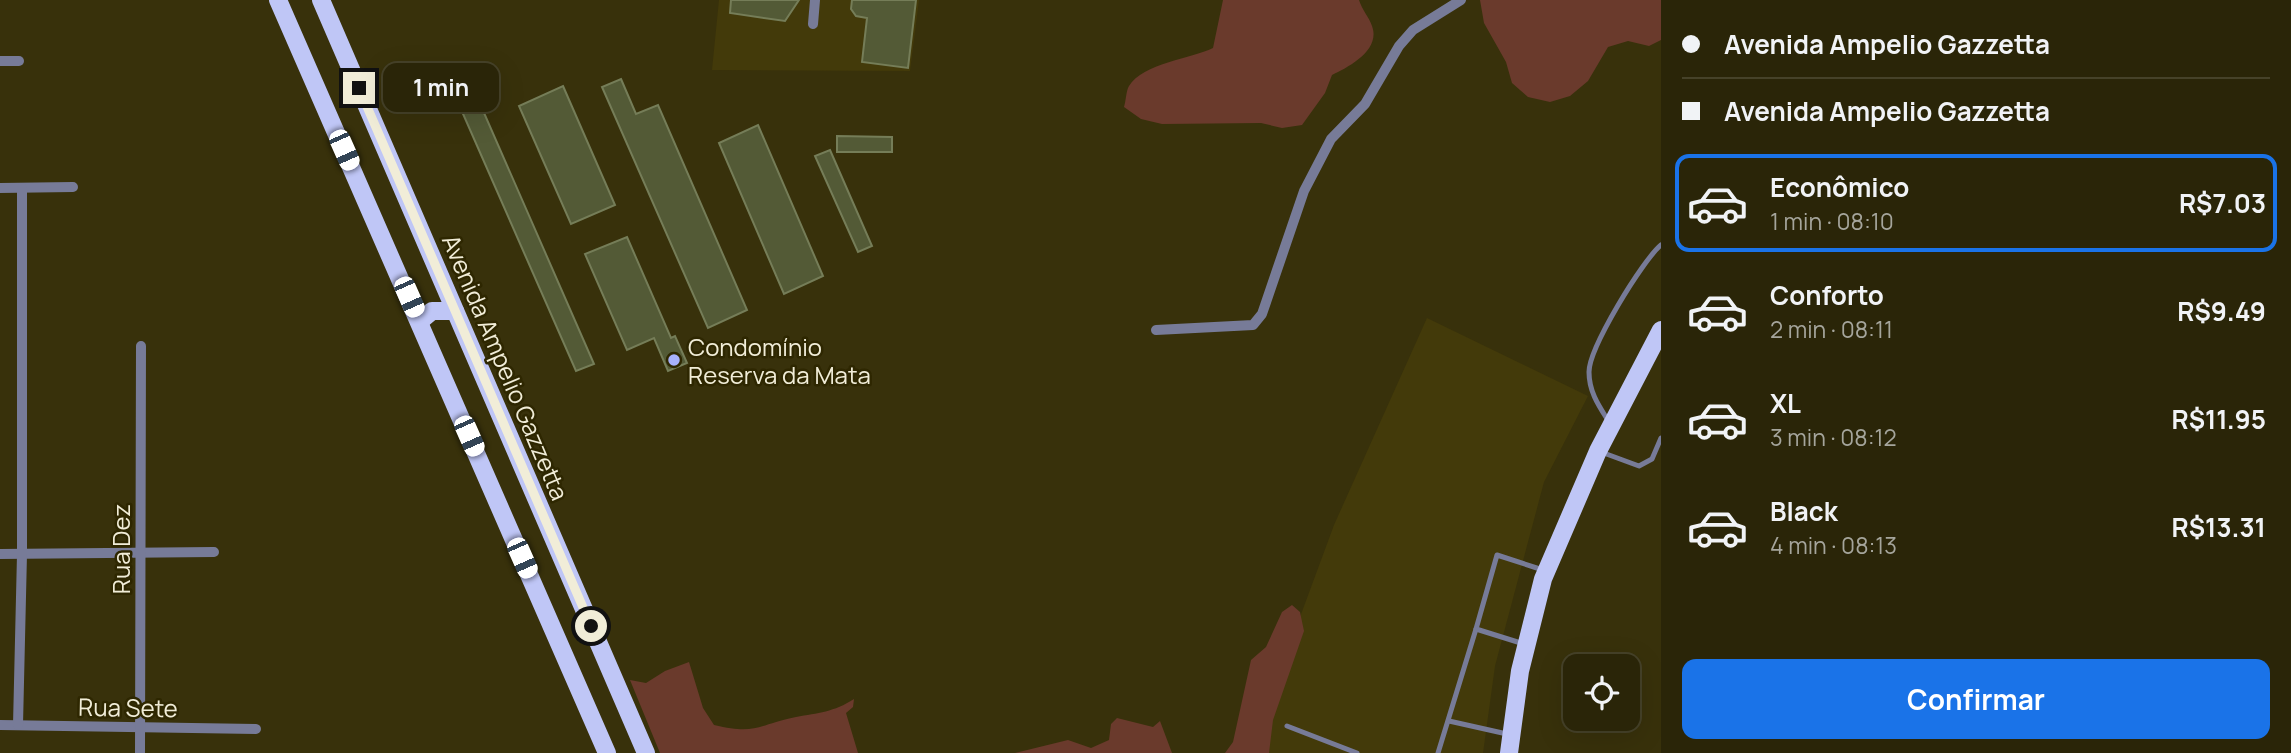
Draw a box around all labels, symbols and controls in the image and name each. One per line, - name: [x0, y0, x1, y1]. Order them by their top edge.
- text: Avenida Ampelio Gazzetta: [1724, 26, 2050, 62]
- callout: 1 min: [384, 64, 499, 112]
- text: 1 min: [413, 71, 469, 103]
- route end: [343, 72, 375, 104]
- text: Avenida Ampelio Gazzetta: [1724, 93, 2050, 129]
- car: [326, 127, 363, 173]
- text: Econômico: [1770, 169, 1909, 205]
- icon: car: [1686, 172, 1749, 235]
- text: R$7.03: [2179, 185, 2266, 221]
- text: 1 min · 08:10: [1770, 205, 1894, 237]
- street label: Avenida Ampelio Gazzetta: [435, 229, 577, 505]
- car: [391, 274, 428, 320]
- text: Conforto: [1770, 277, 1884, 313]
- icon: car: [1686, 280, 1749, 343]
- text: R$9.49: [2177, 293, 2266, 329]
- text: 2 min · 08:11: [1770, 313, 1893, 345]
- place label: Condomínio Reserva da Mata: [688, 330, 871, 391]
- marker: Condomínio Reserva da Mata: [666, 352, 682, 368]
- text: XL: [1770, 385, 1801, 421]
- icon: car: [1686, 388, 1749, 451]
- text: R$11.95: [2171, 401, 2266, 437]
- car: [451, 413, 488, 459]
- text: 3 min · 08:12: [1770, 421, 1897, 453]
- text: Black: [1770, 493, 1838, 529]
- icon: car: [1686, 496, 1749, 559]
- street label: Rua Dez: [104, 504, 137, 594]
- text: R$13.31: [2172, 509, 2266, 545]
- text: 4 min · 08:13: [1770, 529, 1897, 561]
- car: [504, 535, 541, 581]
- route start: [575, 610, 607, 642]
- map controls: [1563, 654, 1640, 731]
- button: locate: [1563, 654, 1640, 731]
- button: Confirmar: [1682, 659, 2270, 739]
- street label: Rua Sete: [78, 690, 178, 724]

